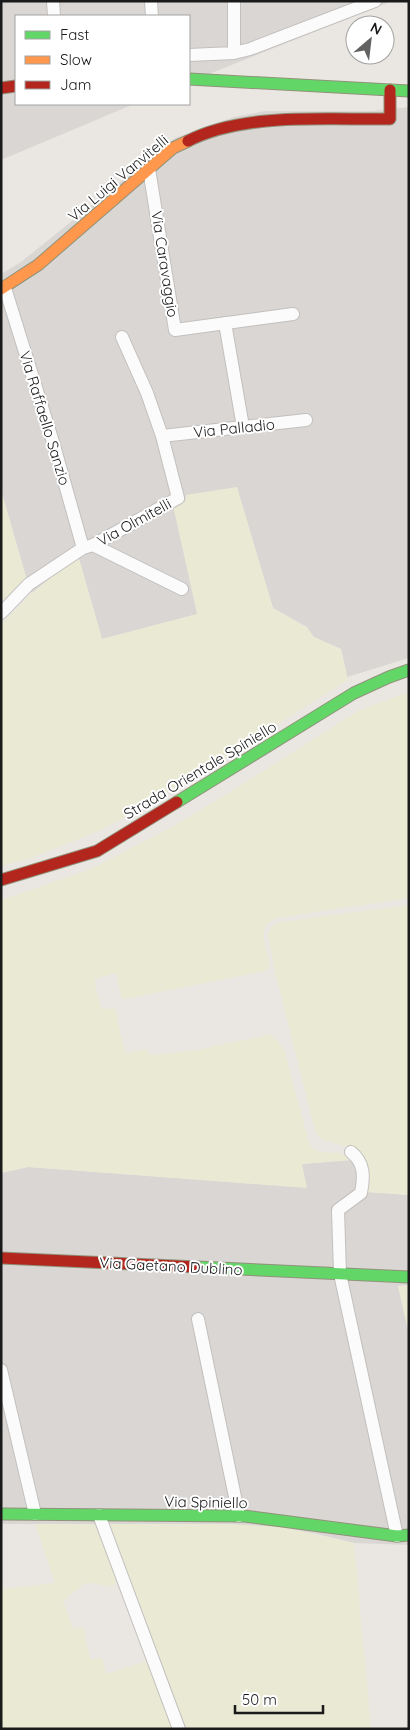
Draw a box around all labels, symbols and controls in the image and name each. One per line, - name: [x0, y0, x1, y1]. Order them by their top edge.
- legend: [15, 15, 190, 105]
- north arrow: [345, 15, 395, 65]
- text: N: [367, 18, 385, 39]
- text: Fast: [60, 25, 89, 44]
- text: Slow: [60, 50, 92, 69]
- text: Jam: [60, 75, 91, 94]
- street label: Via Luigi Vanvitelli: [64, 131, 172, 225]
- street label: Via Caravaggio: [147, 209, 183, 319]
- street label: Via Raffaello Sanzio: [16, 349, 74, 487]
- street label: Via Palladio: [192, 414, 276, 442]
- street label: Via Olmitelli: [94, 494, 174, 550]
- street label: Strada Orientale Spiniello: [120, 717, 280, 823]
- street label: Via Gaetano Dublino: [99, 1253, 243, 1279]
- street label: Via Spiniello: [164, 1492, 248, 1512]
- scale bar: [235, 1682, 322, 1714]
- text: 50 m: [242, 1690, 277, 1709]

